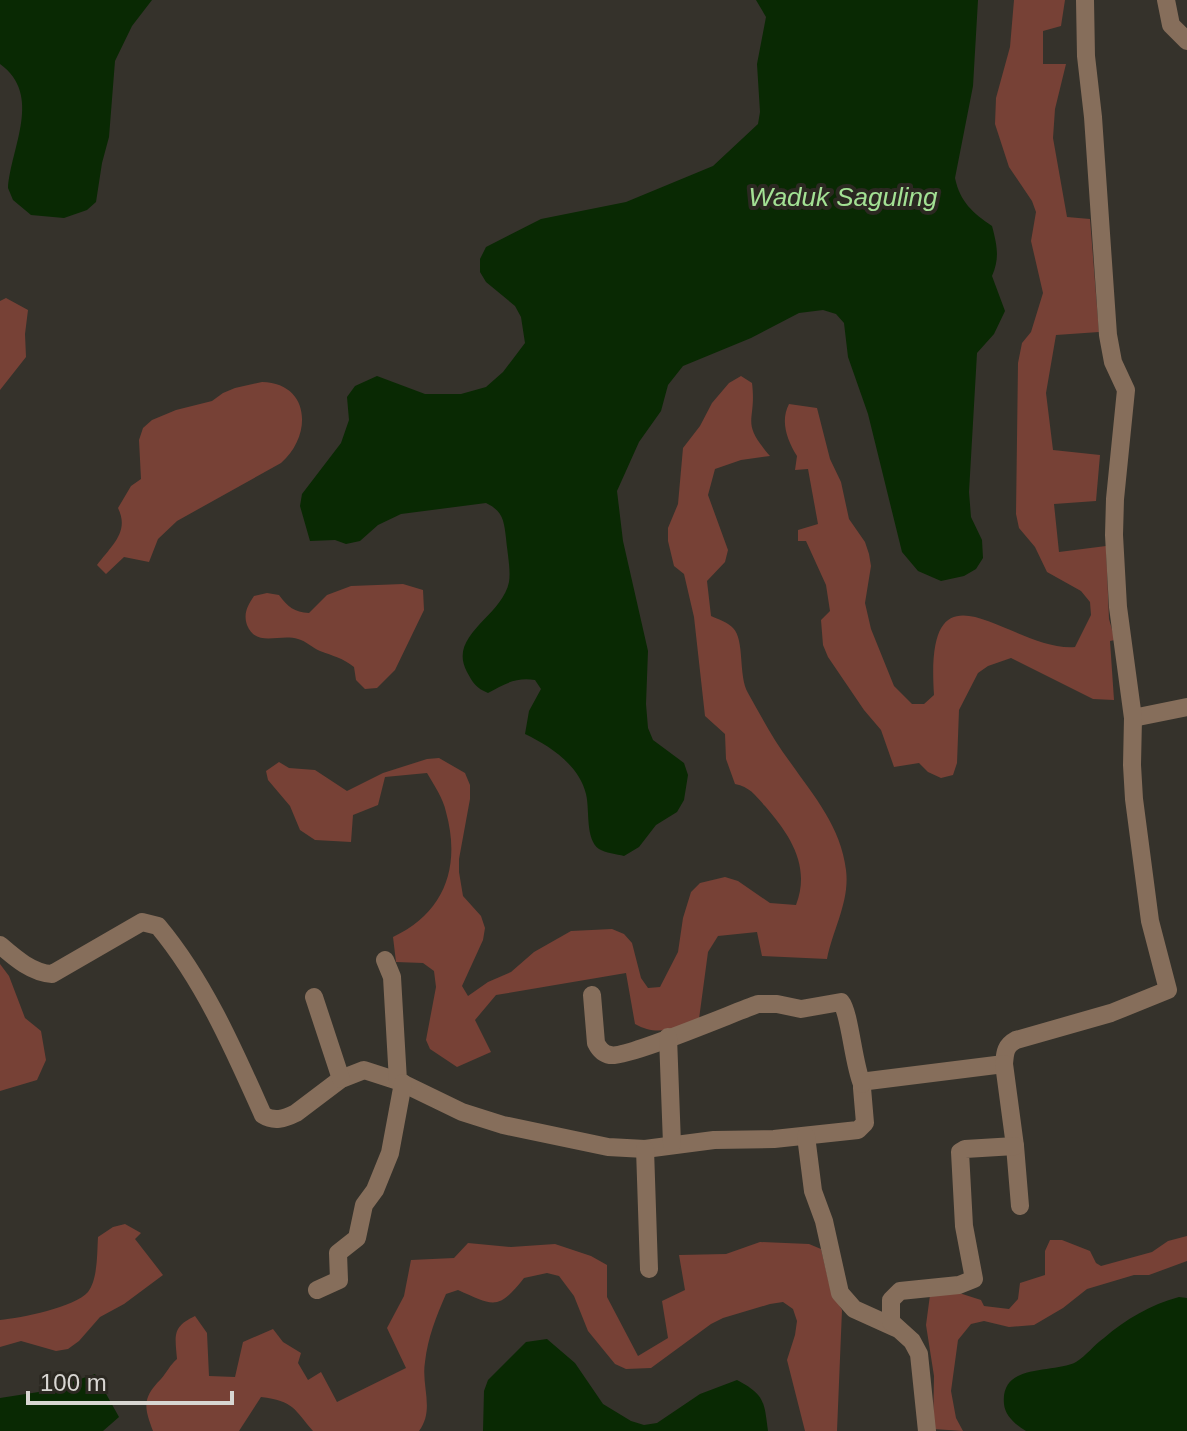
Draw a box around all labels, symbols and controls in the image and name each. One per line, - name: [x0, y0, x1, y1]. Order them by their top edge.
- water label: Waduk Saguling: [749, 182, 938, 212]
- scale bar: [28, 1355, 232, 1405]
- text: 100 m: [40, 1369, 107, 1396]

